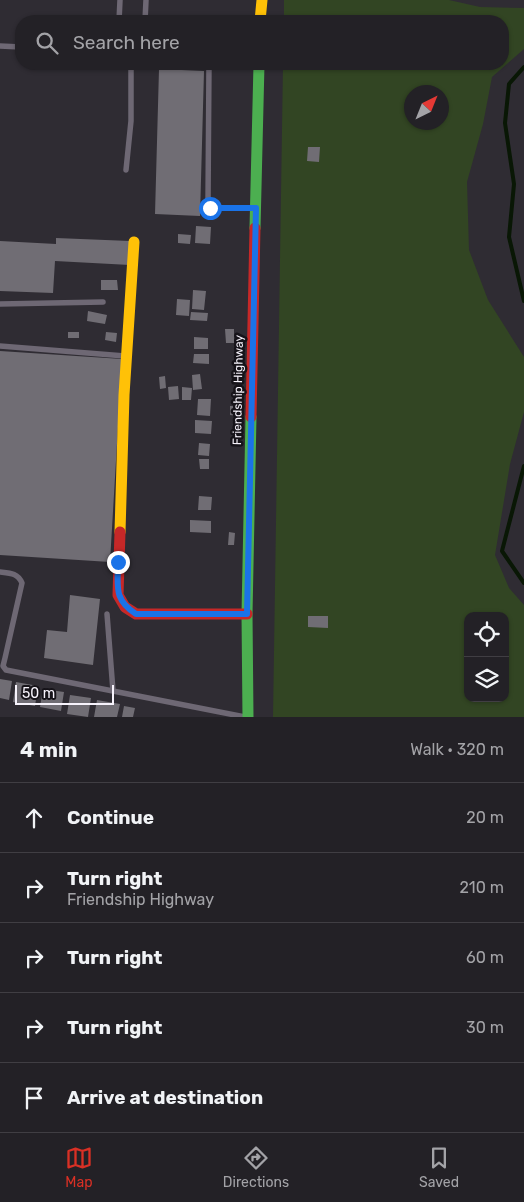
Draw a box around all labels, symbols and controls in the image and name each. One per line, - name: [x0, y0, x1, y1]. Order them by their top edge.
- search box: [15, 15, 509, 70]
- icon: search: [33, 29, 61, 57]
- text: Search here: [73, 31, 180, 54]
- north arrow: [404, 85, 449, 130]
- route start: [199, 197, 222, 220]
- street label: Friendship Highway: [230, 334, 246, 445]
- route end: [107, 551, 130, 574]
- map controls: [464, 612, 509, 702]
- button: locate: [464, 612, 509, 657]
- button: layers: [464, 657, 509, 702]
- scale bar: [15, 682, 114, 705]
- text: 50 m: [22, 685, 55, 702]
- text: 4 min: [20, 737, 78, 762]
- text: Walk · 320 m: [410, 740, 504, 759]
- icon: ahead: [20, 804, 48, 832]
- text: Continue: [67, 806, 154, 829]
- text: 20 m: [466, 808, 504, 827]
- text: Turn right: [67, 867, 162, 890]
- icon: right: [20, 874, 48, 902]
- text: 210 m: [459, 878, 504, 897]
- text: Friendship Highway: [67, 890, 214, 909]
- icon: right: [20, 944, 48, 972]
- text: Turn right: [67, 946, 162, 969]
- text: 60 m: [466, 948, 504, 967]
- icon: right: [20, 1014, 48, 1042]
- text: Turn right: [67, 1016, 162, 1039]
- text: 30 m: [466, 1018, 504, 1037]
- icon: arrive: [20, 1084, 48, 1112]
- text: Arrive at destination: [67, 1086, 263, 1109]
- tab: Map: [65, 1144, 93, 1191]
- tab: Directions: [223, 1144, 289, 1191]
- tab: Saved: [419, 1144, 459, 1191]

